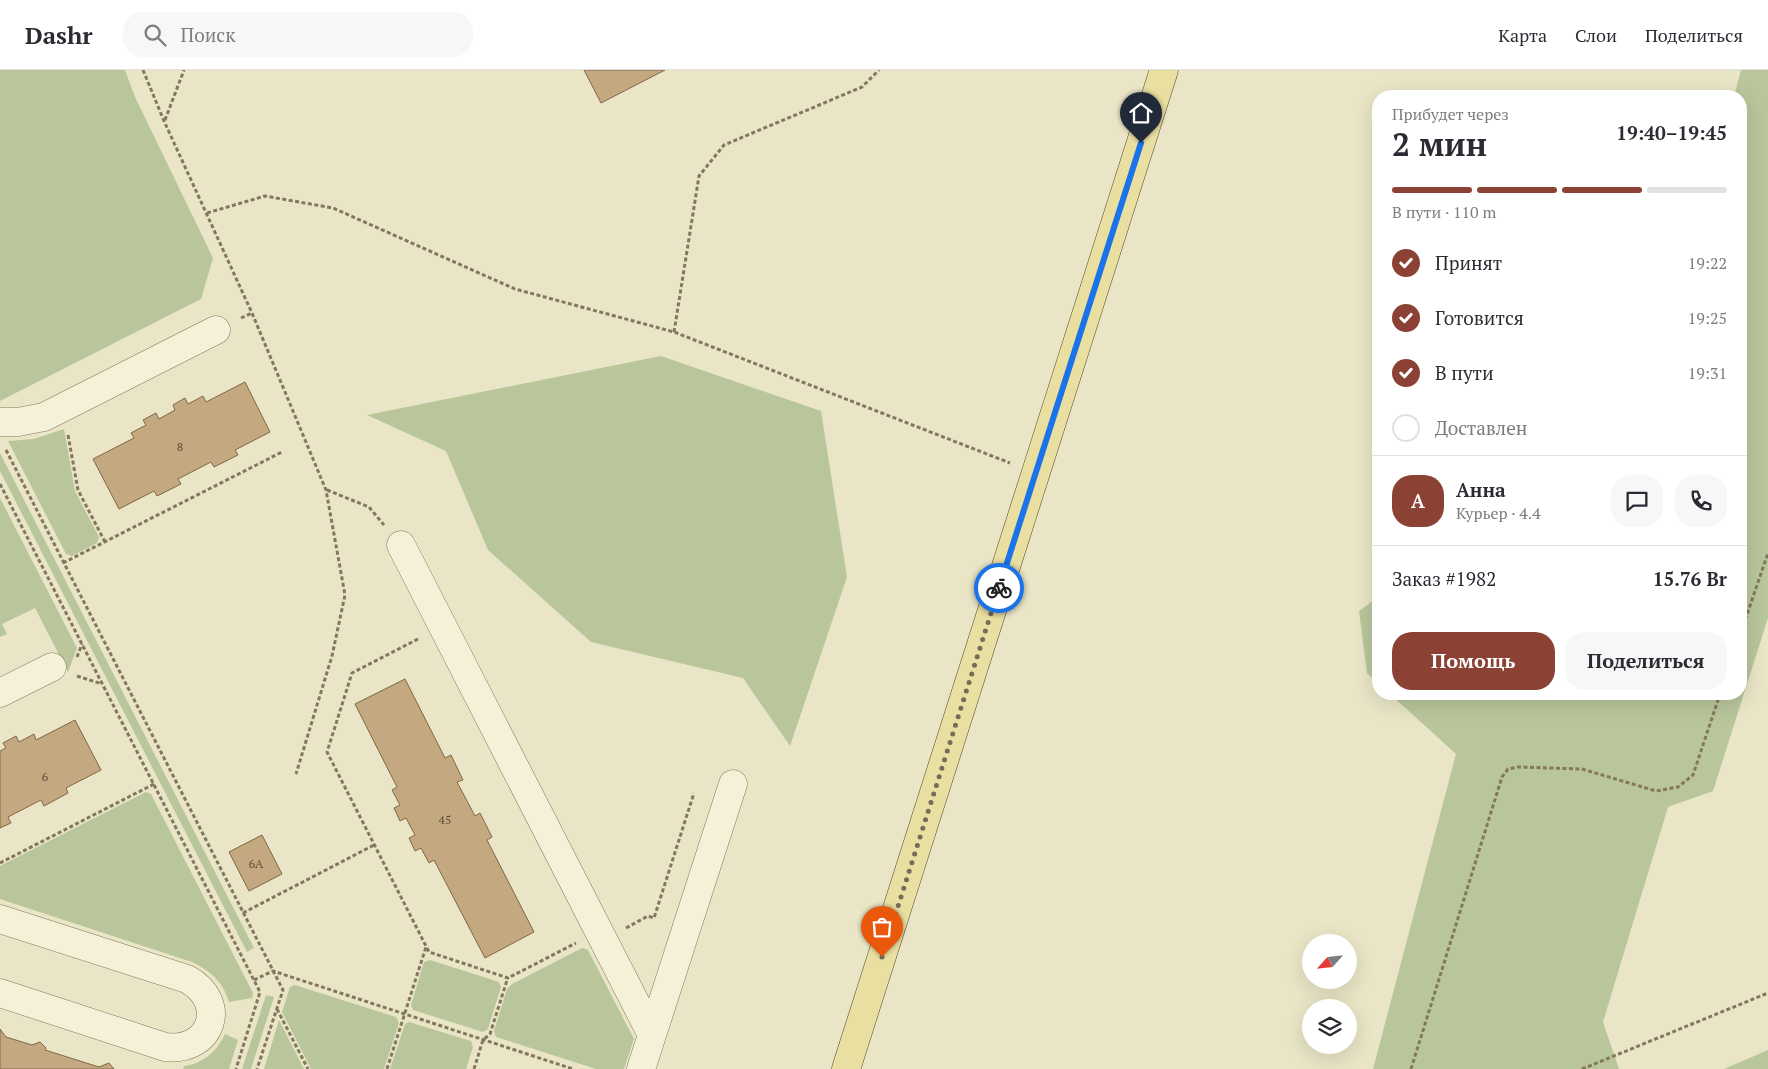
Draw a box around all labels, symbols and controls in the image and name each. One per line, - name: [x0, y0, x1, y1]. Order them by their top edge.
- search box: [123, 12, 473, 57]
- text: Dashr: [25, 19, 93, 51]
- icon: search: [141, 21, 169, 49]
- text: Поиск: [181, 22, 236, 47]
- text: Карта: [1498, 23, 1547, 47]
- text: Слои: [1575, 23, 1617, 47]
- text: Поделиться: [1645, 23, 1743, 47]
- pin: [1120, 92, 1162, 143]
- icon: home: [1127, 99, 1155, 127]
- text: Прибудет через: [1392, 103, 1509, 125]
- text: 19:40–19:45: [1616, 120, 1727, 145]
- text: 2 мин: [1392, 123, 1487, 165]
- text: В пути · 110 m: [1392, 201, 1496, 223]
- icon: check: [1392, 249, 1420, 277]
- text: Принят: [1435, 250, 1502, 275]
- text: 19:22: [1688, 252, 1727, 274]
- icon: check: [1392, 304, 1420, 332]
- text: Готовится: [1435, 305, 1524, 330]
- text: 19:25: [1688, 307, 1727, 329]
- icon: check: [1392, 359, 1420, 387]
- text: В пути: [1435, 360, 1494, 385]
- text: 19:31: [1688, 362, 1727, 384]
- text: Доставлен: [1435, 415, 1527, 440]
- house number: 8: [177, 439, 183, 454]
- button: chat: [1611, 475, 1663, 527]
- button: phone: [1675, 475, 1727, 527]
- text: Анна: [1456, 477, 1506, 502]
- text: А: [1411, 488, 1425, 513]
- text: Курьер · 4.4: [1456, 502, 1541, 524]
- courier: [974, 563, 1024, 613]
- text: Заказ #1982: [1392, 566, 1496, 591]
- text: 15.76 Br: [1653, 566, 1727, 591]
- icon: bike: [985, 574, 1013, 602]
- button: Помощь: [1392, 632, 1555, 690]
- button: Поделиться: [1565, 632, 1727, 690]
- house number: 6: [42, 769, 49, 784]
- house number: 45: [439, 812, 451, 827]
- house number: 6А: [249, 856, 264, 871]
- pin: [861, 906, 903, 957]
- icon: bag: [868, 913, 896, 941]
- north arrow: [1302, 934, 1358, 989]
- map controls: [1302, 934, 1357, 1054]
- button: layers: [1302, 999, 1357, 1054]

